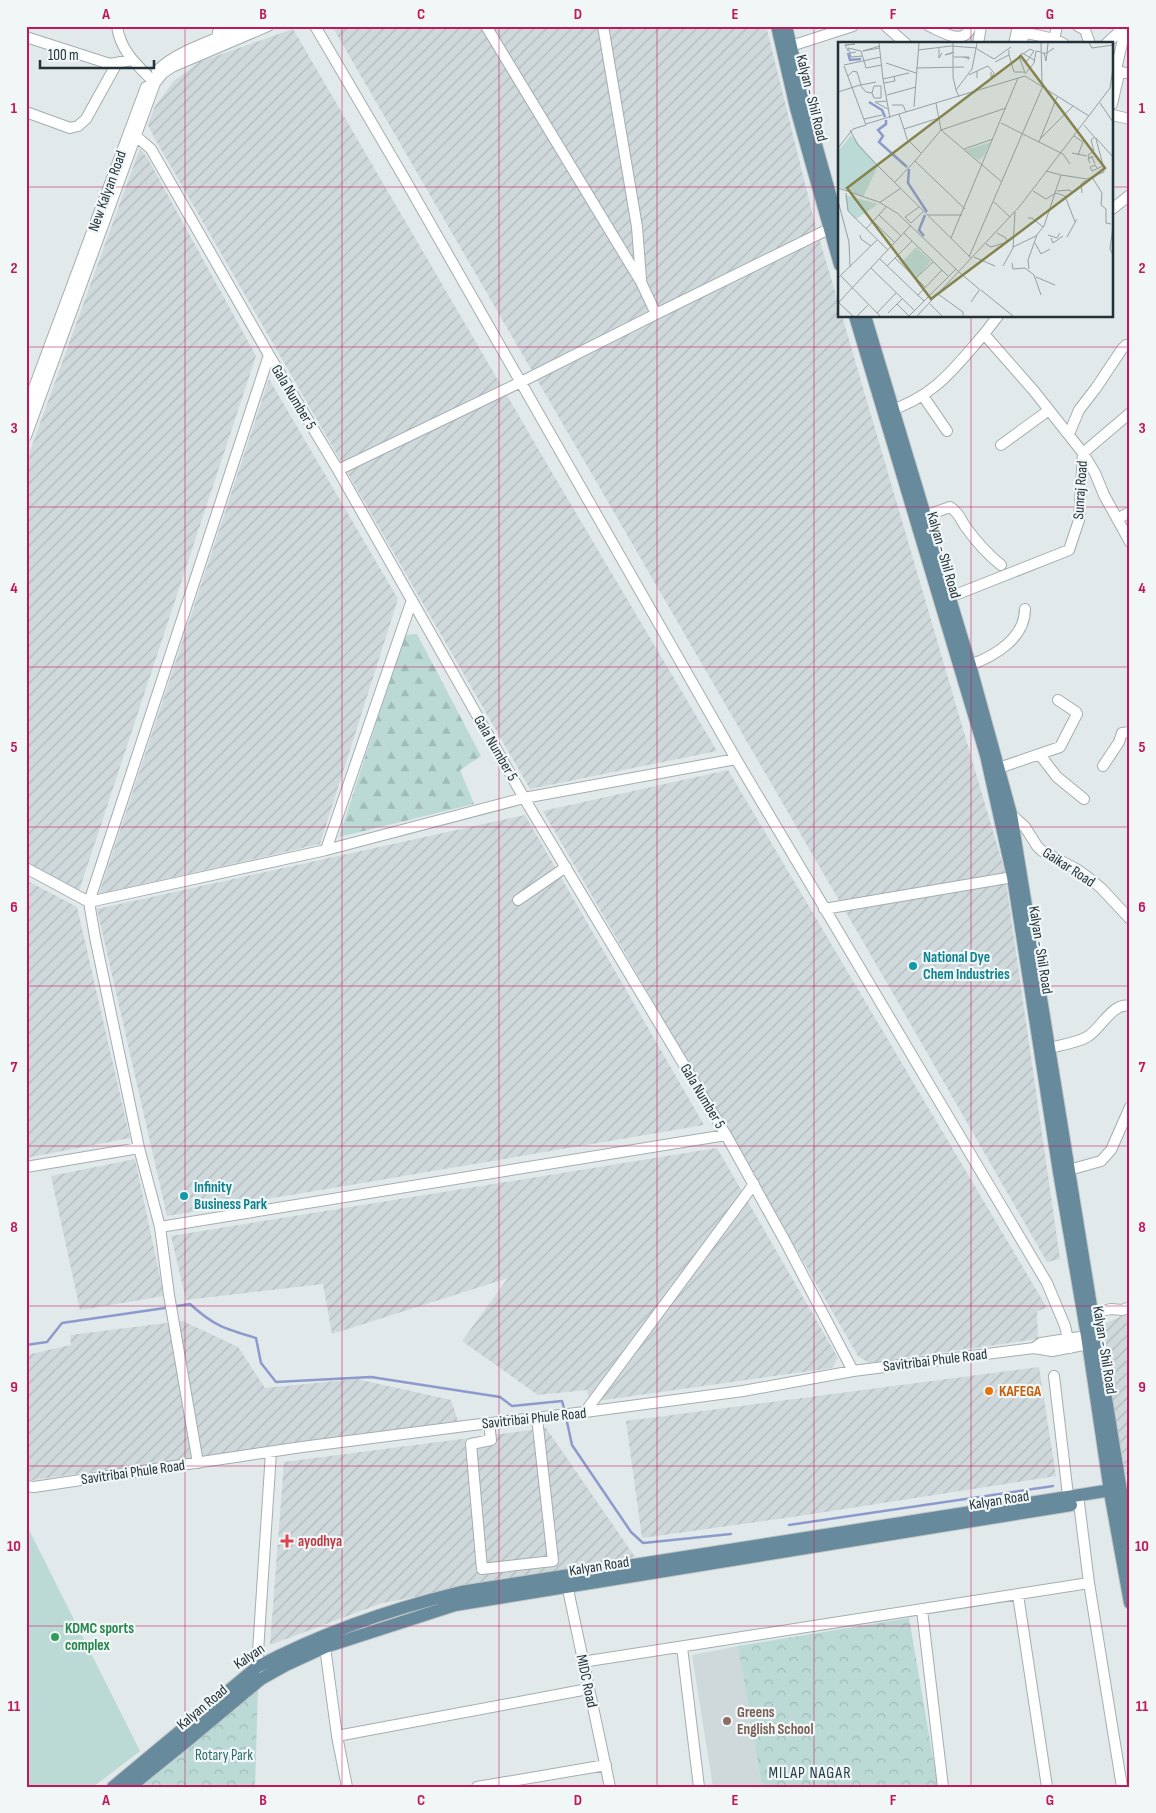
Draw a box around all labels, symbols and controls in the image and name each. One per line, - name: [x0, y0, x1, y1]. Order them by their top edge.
- text: A: [101, 5, 110, 24]
- text: B: [259, 5, 267, 24]
- text: C: [417, 5, 425, 24]
- text: D: [574, 5, 582, 24]
- text: E: [732, 5, 739, 24]
- text: F: [890, 5, 897, 24]
- text: G: [1046, 5, 1054, 24]
- scale bar: [40, 38, 154, 70]
- inset map: [838, 42, 1114, 318]
- text: 100 m: [48, 46, 79, 65]
- street label: Kalyan - Shil Road: [792, 53, 832, 144]
- text: 1: [11, 99, 18, 118]
- text: 1: [1139, 99, 1146, 118]
- street label: New Kalyan Road: [84, 148, 131, 234]
- text: 2: [10, 259, 18, 278]
- text: 2: [1138, 259, 1146, 278]
- street label: Gala Number 5: [267, 361, 320, 433]
- text: 3: [10, 419, 18, 438]
- text: 3: [1138, 419, 1146, 438]
- street label: Sunraj Road: [1069, 460, 1092, 520]
- street label: Kalyan - Shil Road: [922, 510, 965, 601]
- text: 4: [10, 579, 18, 598]
- text: 4: [1138, 579, 1146, 598]
- street label: Gala Number 5: [469, 712, 522, 784]
- text: 5: [10, 738, 18, 757]
- text: 5: [1138, 738, 1146, 757]
- street label: Gaikar Road: [1039, 843, 1099, 892]
- text: 6: [10, 898, 18, 917]
- text: 6: [1138, 898, 1146, 917]
- street label: Kalyan - Shil Road: [1024, 905, 1057, 996]
- place label: National Dye Chem Industries: [923, 948, 1010, 984]
- marker: National Dye Chem Industries: [907, 960, 919, 972]
- text: 7: [11, 1058, 18, 1077]
- text: 7: [1139, 1058, 1146, 1077]
- street label: Gala Number 5: [676, 1060, 729, 1132]
- place label: Infinity Business Park: [194, 1178, 268, 1214]
- marker: Infinity Business Park: [178, 1190, 190, 1202]
- text: 8: [10, 1218, 18, 1237]
- text: 8: [1138, 1218, 1146, 1237]
- street label: Kalyan - Shil Road: [1088, 1305, 1121, 1396]
- street label: Savitribai Phule Road: [882, 1345, 988, 1376]
- text: 9: [10, 1378, 18, 1397]
- text: 9: [1138, 1378, 1146, 1397]
- place label: KAFEGA: [999, 1382, 1042, 1401]
- marker: KAFEGA: [983, 1385, 995, 1397]
- street label: Savitribai Phule Road: [481, 1404, 587, 1433]
- street label: Savitribai Phule Road: [80, 1456, 186, 1489]
- street label: Kalyan Road: [968, 1486, 1030, 1515]
- place label: ayodhya: [298, 1532, 342, 1551]
- marker: ayodhya: [280, 1534, 294, 1548]
- text: 10: [7, 1537, 21, 1556]
- text: 10: [1135, 1537, 1149, 1556]
- street label: Kalyan Road: [568, 1552, 630, 1581]
- place label: KDMC sports complex: [65, 1619, 134, 1655]
- marker: KDMC sports complex: [49, 1631, 61, 1643]
- street label: Kalyan: [230, 1639, 268, 1674]
- street label: MIDC Road: [572, 1653, 601, 1709]
- street label: Kalyan Road: [173, 1681, 232, 1734]
- text: 11: [8, 1697, 21, 1716]
- text: 11: [1136, 1697, 1149, 1716]
- place label: Greens English School: [737, 1703, 813, 1739]
- marker: Greens English School: [721, 1715, 733, 1727]
- park label: Rotary Park: [195, 1746, 253, 1765]
- district label: MILAP NAGAR: [768, 1764, 852, 1783]
- text: A: [101, 1791, 110, 1810]
- text: B: [259, 1791, 267, 1810]
- text: C: [417, 1791, 425, 1810]
- text: D: [574, 1791, 582, 1810]
- text: E: [732, 1791, 739, 1810]
- text: F: [890, 1791, 897, 1810]
- text: G: [1046, 1791, 1054, 1810]

